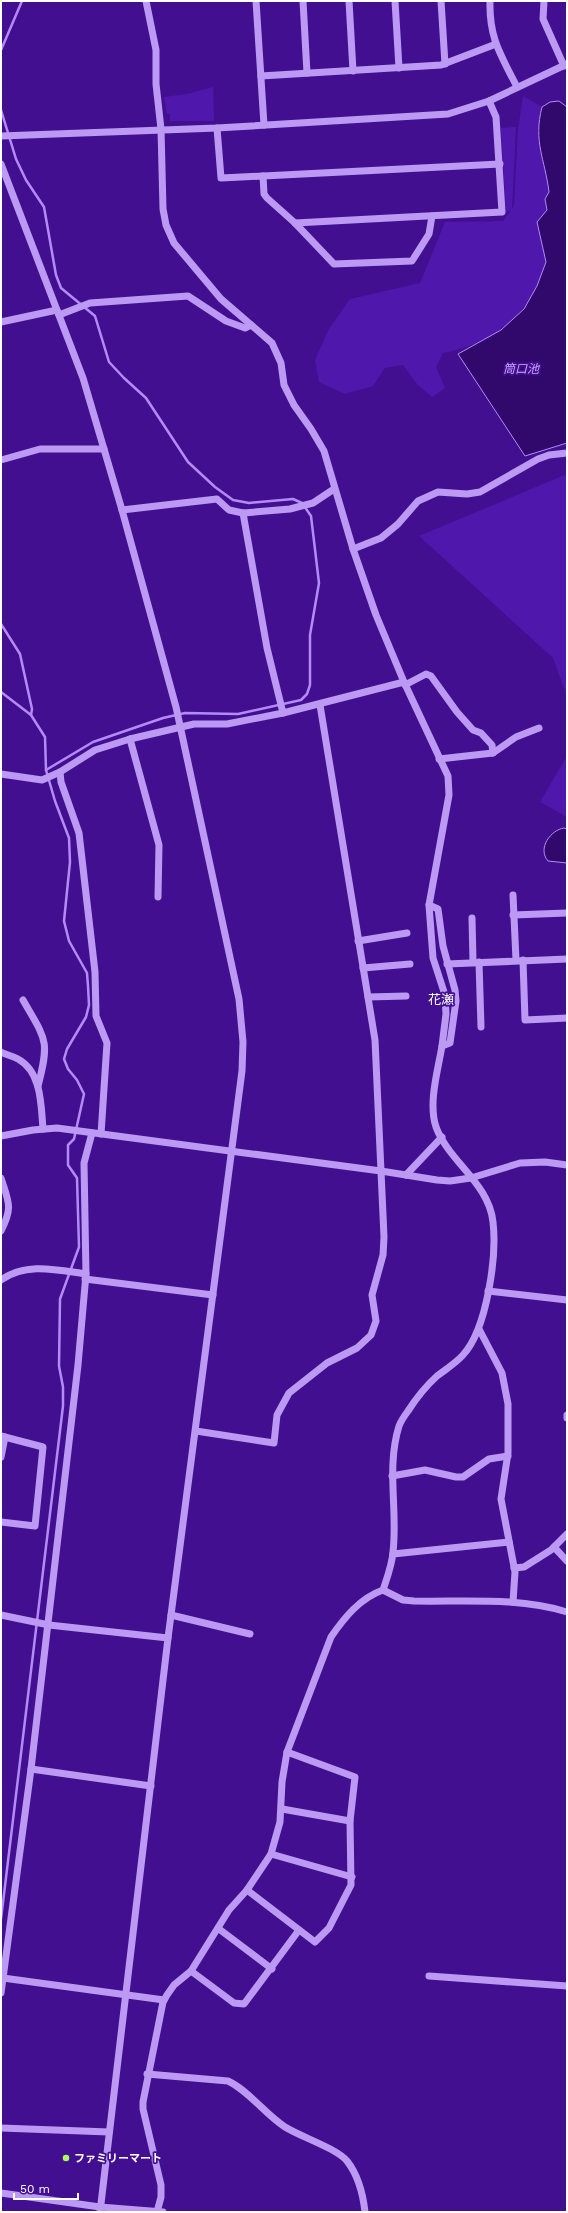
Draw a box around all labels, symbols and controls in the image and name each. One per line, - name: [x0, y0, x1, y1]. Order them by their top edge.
- water label: 筒口池: [503, 362, 540, 376]
- district label: 花瀬: [428, 992, 454, 1007]
- place label: ファミリーマート: [74, 2152, 162, 2165]
- marker: ファミリーマート: [61, 2153, 71, 2163]
- scale bar: [14, 2175, 78, 2201]
- text: 50 m: [20, 2182, 50, 2196]

